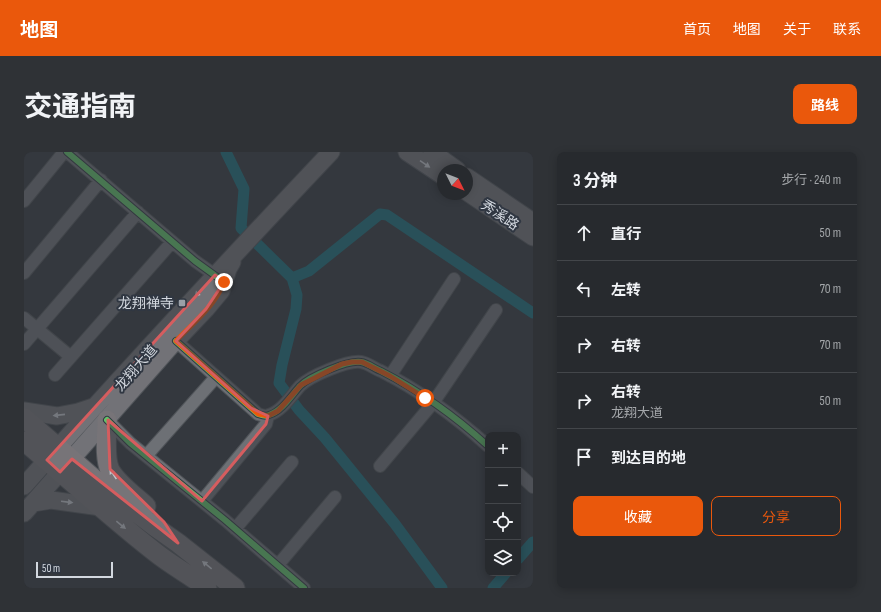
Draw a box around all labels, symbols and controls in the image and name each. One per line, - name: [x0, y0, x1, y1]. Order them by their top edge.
- text: 地图: [20, 19, 58, 42]
- text: 首页: [683, 21, 711, 38]
- text: 地图: [733, 21, 761, 38]
- text: 关于: [783, 21, 811, 38]
- text: 联系: [833, 21, 861, 38]
- button: 路线: [793, 84, 857, 124]
- text: 交通指南: [24, 91, 136, 124]
- one-way arrow: [420, 160, 430, 168]
- north arrow: [437, 164, 473, 200]
- text: 3 分钟: [573, 171, 617, 191]
- text: 步行 · 240 m: [781, 172, 841, 188]
- street label: 秀溪路: [478, 196, 522, 234]
- icon: ahead: [573, 222, 595, 244]
- text: 直行: [611, 225, 641, 244]
- text: 50 m: [820, 225, 841, 241]
- route end: [215, 273, 233, 291]
- icon: left: [573, 278, 595, 300]
- text: 左转: [611, 281, 641, 300]
- text: 70 m: [820, 281, 841, 297]
- one-way arrow: [194, 287, 203, 298]
- place label: 龙翔禅寺: [118, 295, 174, 312]
- marker: 龙翔禅寺: [177, 298, 187, 308]
- icon: right: [573, 334, 595, 356]
- text: 右转: [611, 337, 641, 356]
- text: 70 m: [820, 337, 841, 353]
- street label: 龙翔大道: [111, 341, 161, 395]
- text: 右转: [611, 383, 641, 402]
- route start: [416, 389, 434, 407]
- icon: right: [573, 390, 595, 412]
- text: 50 m: [820, 393, 841, 409]
- text: 龙翔大道: [611, 405, 663, 421]
- one-way arrow: [53, 411, 65, 418]
- map controls: [485, 432, 521, 576]
- button: +: [485, 432, 521, 468]
- icon: arrive: [573, 446, 595, 468]
- text: 到达目的地: [611, 449, 686, 468]
- one-way arrow: [110, 468, 117, 480]
- button: −: [485, 468, 521, 504]
- button: 收藏: [573, 496, 703, 536]
- button: 分享: [711, 496, 841, 536]
- one-way arrow: [61, 499, 73, 505]
- button: locate: [485, 504, 521, 540]
- one-way arrow: [116, 520, 127, 529]
- button: layers: [485, 540, 521, 576]
- scale bar: [36, 560, 113, 579]
- one-way arrow: [201, 561, 212, 570]
- text: 50 m: [42, 562, 60, 575]

